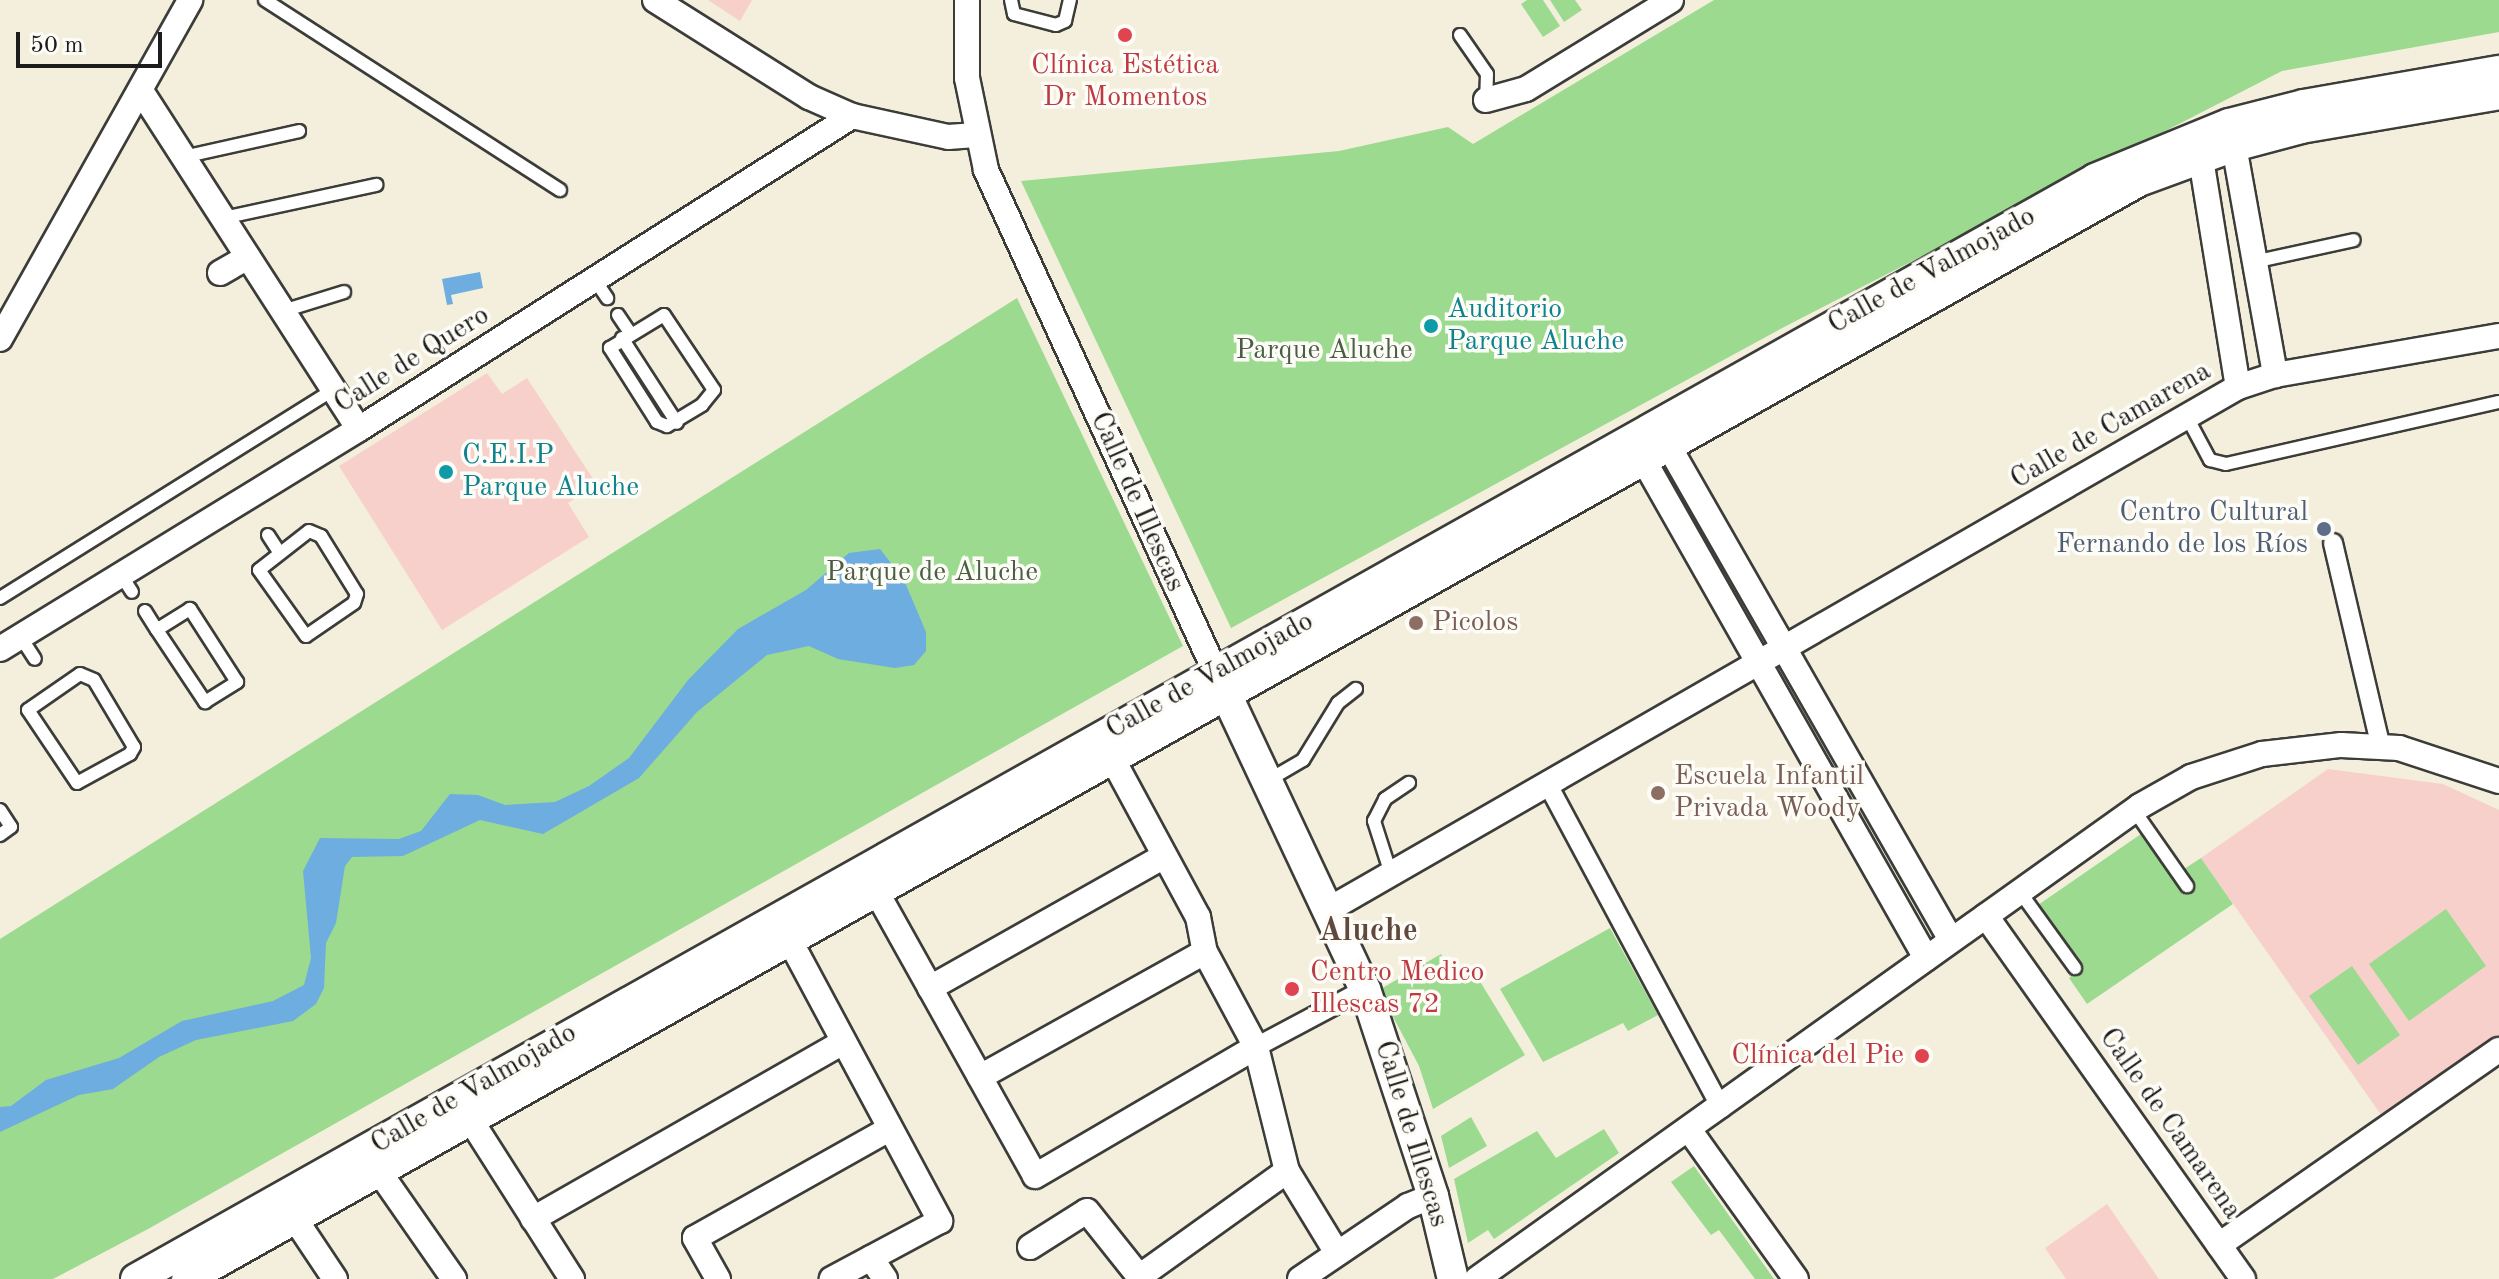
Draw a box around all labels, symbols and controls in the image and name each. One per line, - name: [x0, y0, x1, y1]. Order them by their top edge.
- scale bar: [20, 16, 166, 66]
- marker: Clínica Estética Dr Momentos: [1114, 24, 1136, 46]
- text: 50 m: [30, 34, 84, 58]
- place label: Clínica Estética Dr Momentos: [1031, 49, 1219, 115]
- street label: Calle de Valmojado: [1822, 200, 2042, 342]
- place label: Auditorio Parque Aluche: [1447, 293, 1624, 359]
- street label: Calle de Quero: [328, 299, 496, 421]
- marker: Auditorio Parque Aluche: [1422, 317, 1440, 335]
- park label: Parque Aluche: [1235, 334, 1413, 368]
- street label: Calle de Camarena: [2005, 355, 2217, 497]
- street label: Calle de Illescas: [1082, 407, 1192, 597]
- place label: C.E.I.P Parque Aluche: [462, 439, 639, 505]
- marker: C.E.I.P Parque Aluche: [437, 463, 455, 481]
- place label: Centro Cultural Fernando de los Ríos: [2056, 496, 2308, 562]
- marker: Centro Cultural Fernando de los Ríos: [2315, 520, 2333, 538]
- park label: Parque de Aluche: [826, 556, 1038, 590]
- street label: Calle de Valmojado: [1100, 605, 1320, 747]
- place label: Picolos: [1432, 606, 1518, 640]
- marker: Picolos: [1407, 614, 1425, 632]
- place label: Escuela Infantil Privada Woody: [1674, 760, 1864, 826]
- marker: Escuela Infantil Privada Woody: [1649, 784, 1667, 802]
- district label: Aluche: [1318, 913, 1418, 951]
- place label: Centro Medico Illescas 72: [1310, 956, 1484, 1022]
- marker: Centro Medico Illescas 72: [1281, 978, 1303, 1000]
- street label: Calle de Valmojado: [365, 1016, 583, 1162]
- street label: Calle de Camarena: [2091, 1022, 2249, 1226]
- street label: Calle de Illescas: [1367, 1037, 1455, 1231]
- place label: Clínica del Pie: [1731, 1039, 1904, 1073]
- marker: Clínica del Pie: [1911, 1045, 1933, 1067]

